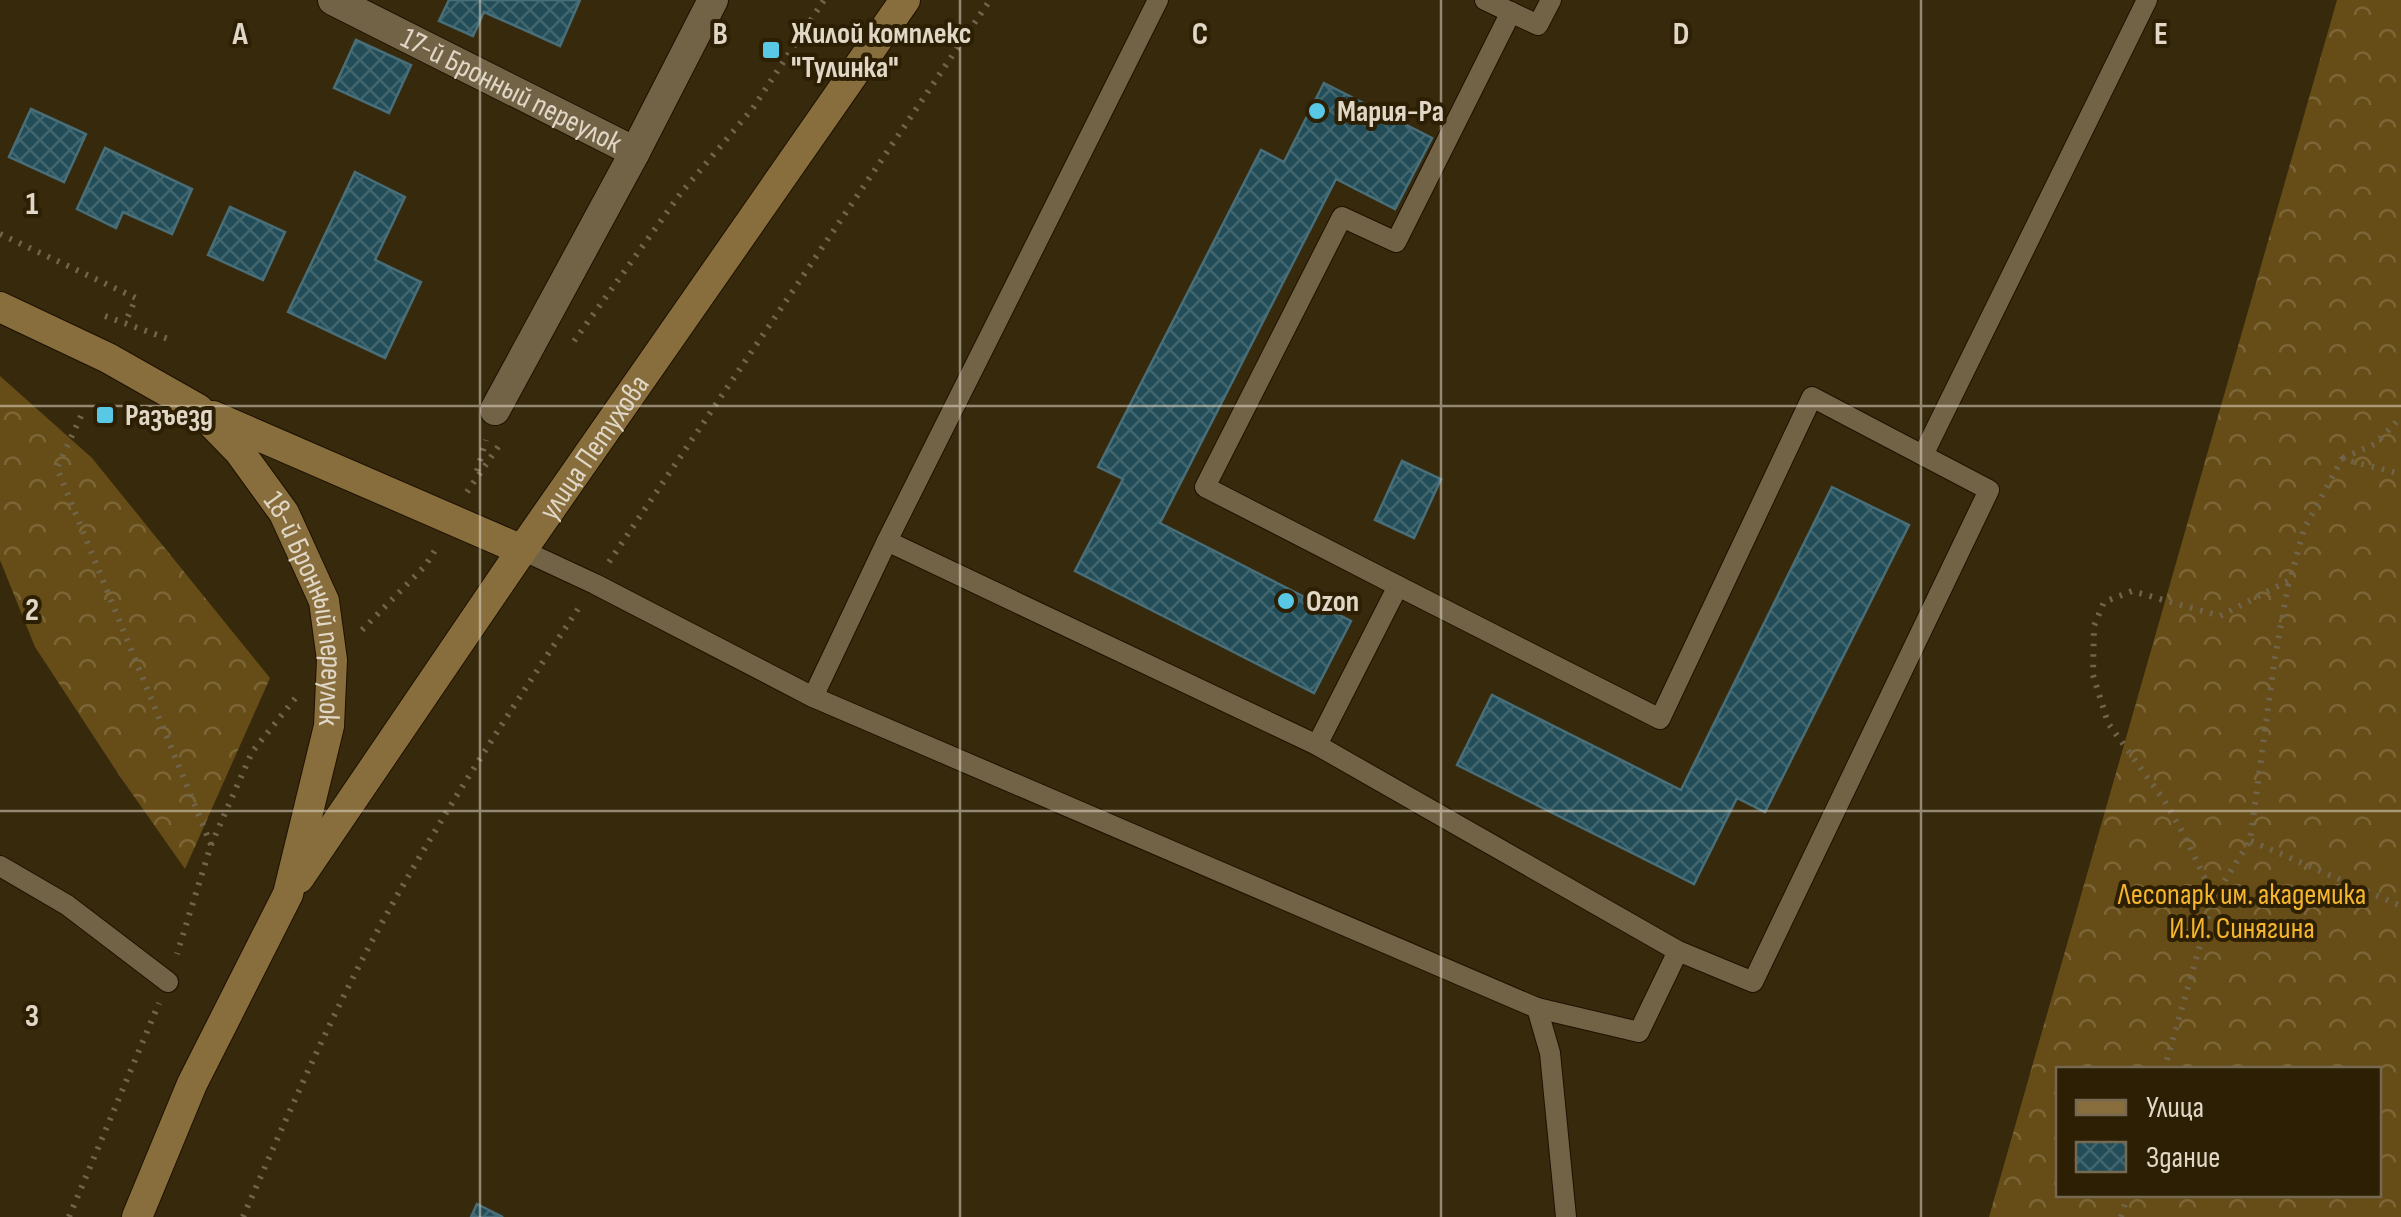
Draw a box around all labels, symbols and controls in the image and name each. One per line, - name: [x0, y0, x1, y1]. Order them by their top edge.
- text: A: [231, 15, 248, 54]
- text: B: [712, 15, 728, 54]
- text: C: [1192, 15, 1208, 54]
- text: D: [1673, 15, 1689, 54]
- text: E: [2154, 15, 2168, 54]
- place label: Жилой комплекс "Тулинка": [791, 16, 971, 86]
- street label: 17-й Бронный переулок: [395, 20, 628, 162]
- marker: Жилой комплекс "Тулинка": [760, 39, 782, 61]
- place label: Мария-Ра: [1337, 94, 1444, 130]
- marker: Мария-Ра: [1306, 100, 1328, 122]
- text: 1: [26, 185, 39, 224]
- street label: улица Петухова: [531, 368, 657, 527]
- place label: Разъезд: [125, 398, 213, 434]
- marker: Разъезд: [94, 404, 116, 426]
- street label: 18-й Бронный переулок: [255, 485, 349, 727]
- place label: Ozon: [1306, 584, 1359, 620]
- marker: Ozon: [1275, 590, 1297, 612]
- text: 2: [25, 591, 39, 630]
- park label: Лесопарк им. академика И.И. Синягина: [2117, 877, 2366, 947]
- text: 3: [25, 997, 39, 1036]
- legend: [2056, 1067, 2381, 1197]
- text: Улица: [2146, 1090, 2204, 1126]
- text: Здание: [2146, 1140, 2220, 1176]

